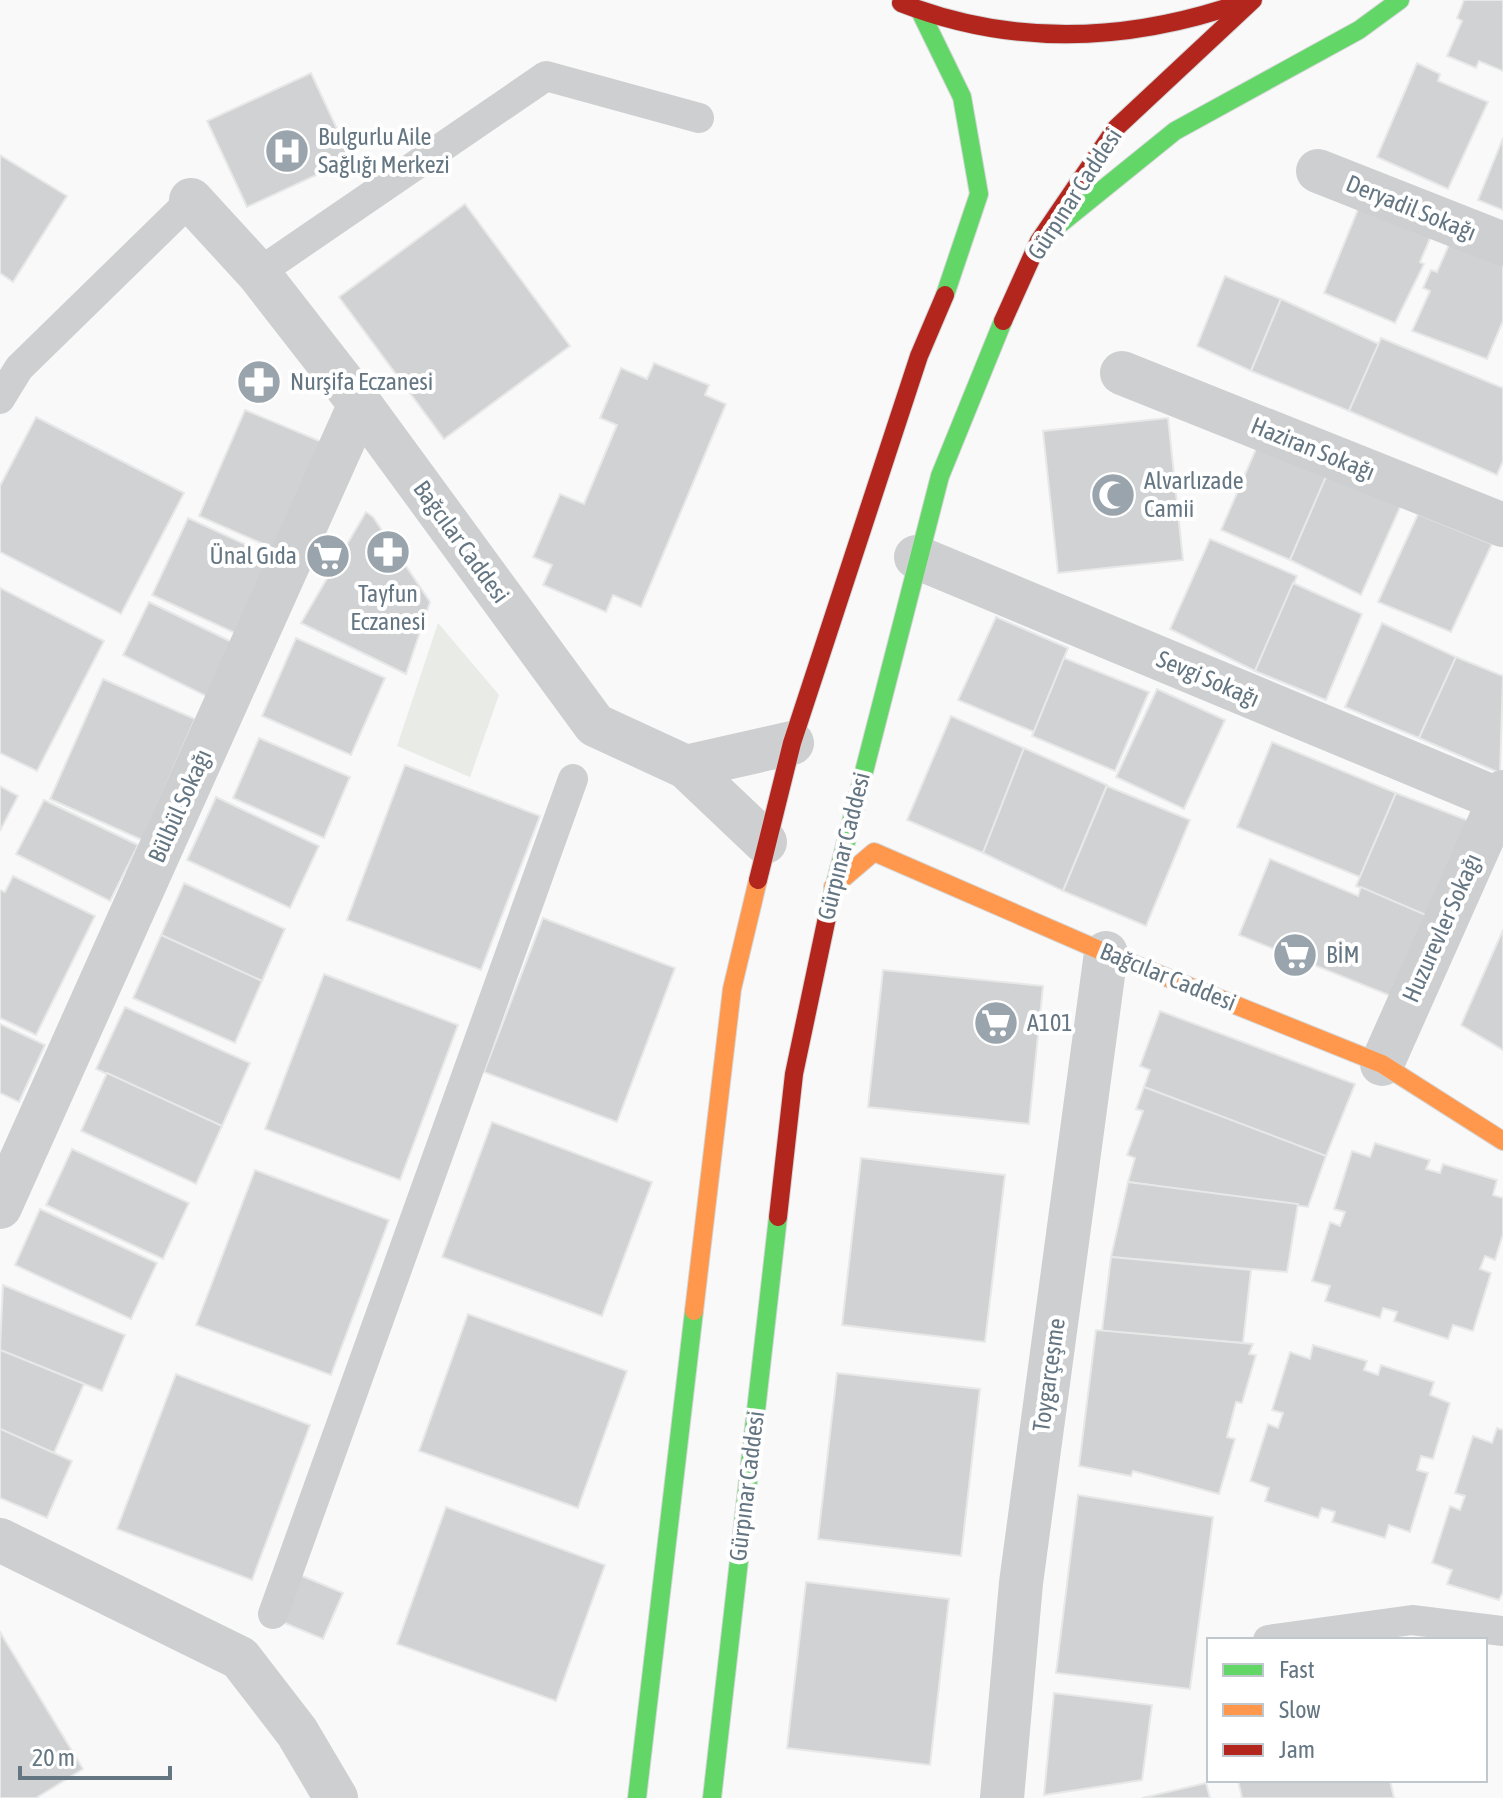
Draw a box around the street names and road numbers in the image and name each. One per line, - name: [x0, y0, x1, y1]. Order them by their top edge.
- street label: Gürpınar Caddesi: [1022, 123, 1127, 264]
- street label: Deryadil Sokağı: [1342, 169, 1480, 246]
- street label: Haziran Sokağı: [1247, 412, 1379, 486]
- street label: Bağcılar Caddesi: [408, 475, 515, 608]
- street label: Sevgi Sokağı: [1153, 645, 1263, 712]
- street label: Bülbül Sokağı: [143, 745, 216, 866]
- street label: Gürpınar Caddesi: [812, 769, 875, 922]
- street label: Huzurevler Sokağı: [1397, 849, 1486, 1006]
- street label: Bağcılar Caddesi: [1096, 937, 1240, 1016]
- street label: Toygarçeşme: [1027, 1316, 1070, 1434]
- street label: Gürpınar Caddesi: [724, 1409, 769, 1563]

